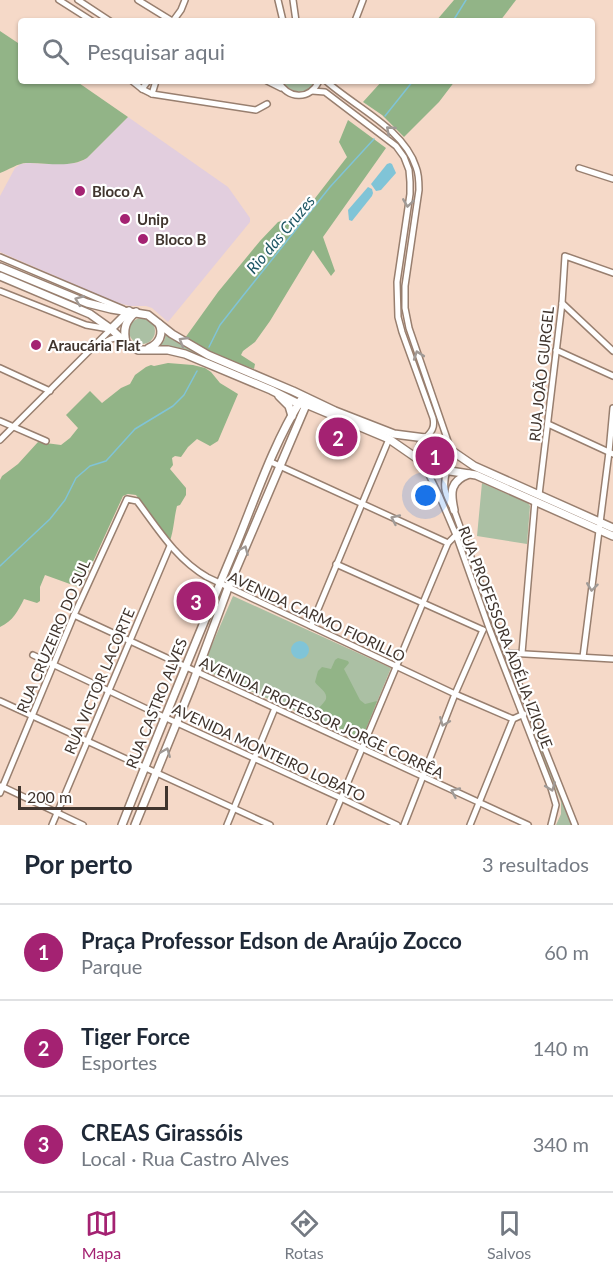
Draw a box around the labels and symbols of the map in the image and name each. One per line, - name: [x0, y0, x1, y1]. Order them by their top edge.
- one-way arrow: [386, 126, 397, 137]
- place label: Bloco A: [92, 182, 144, 200]
- marker: Bloco A: [73, 184, 87, 198]
- water label: Rio das Cruzes: [242, 191, 319, 277]
- one-way arrow: [403, 199, 415, 208]
- place label: Unip: [137, 210, 169, 228]
- marker: Unip: [118, 212, 132, 226]
- place label: Bloco B: [155, 230, 206, 248]
- marker: Bloco B: [136, 232, 150, 246]
- one-way arrow: [74, 295, 85, 307]
- street label: RUA JOÃO GURGEL: [525, 305, 557, 442]
- place label: Araucária Flat: [47, 336, 141, 354]
- one-way arrow: [179, 336, 189, 348]
- marker: Araucária Flat: [29, 338, 43, 352]
- one-way arrow: [413, 350, 426, 360]
- pin: 2: [318, 414, 358, 460]
- pin: 1: [416, 434, 454, 478]
- your location: [411, 481, 440, 510]
- one-way arrow: [390, 514, 401, 526]
- street label: RUA PROFESSORA ADÉLIA IZIQUE: [455, 523, 557, 751]
- one-way arrow: [237, 546, 249, 557]
- street label: RUA CRUZEIRO DO SUL: [12, 556, 94, 716]
- street label: AVENIDA CARMO FIORILLO: [226, 567, 408, 665]
- pin: 3: [176, 578, 216, 624]
- one-way arrow: [586, 583, 598, 592]
- street label: RUA VICTOR LACORTE: [60, 605, 138, 757]
- street label: RUA CASTRO ALVES: [122, 635, 190, 771]
- street label: AVENIDA PROFESSOR JORGE CORRÊA: [197, 652, 448, 782]
- street label: AVENIDA MONTEIRO LOBATO: [170, 699, 368, 805]
- one-way arrow: [439, 716, 451, 727]
- one-way arrow: [159, 747, 171, 758]
- one-way arrow: [543, 782, 556, 792]
- scale bar: [18, 783, 168, 810]
- one-way arrow: [451, 787, 462, 799]

